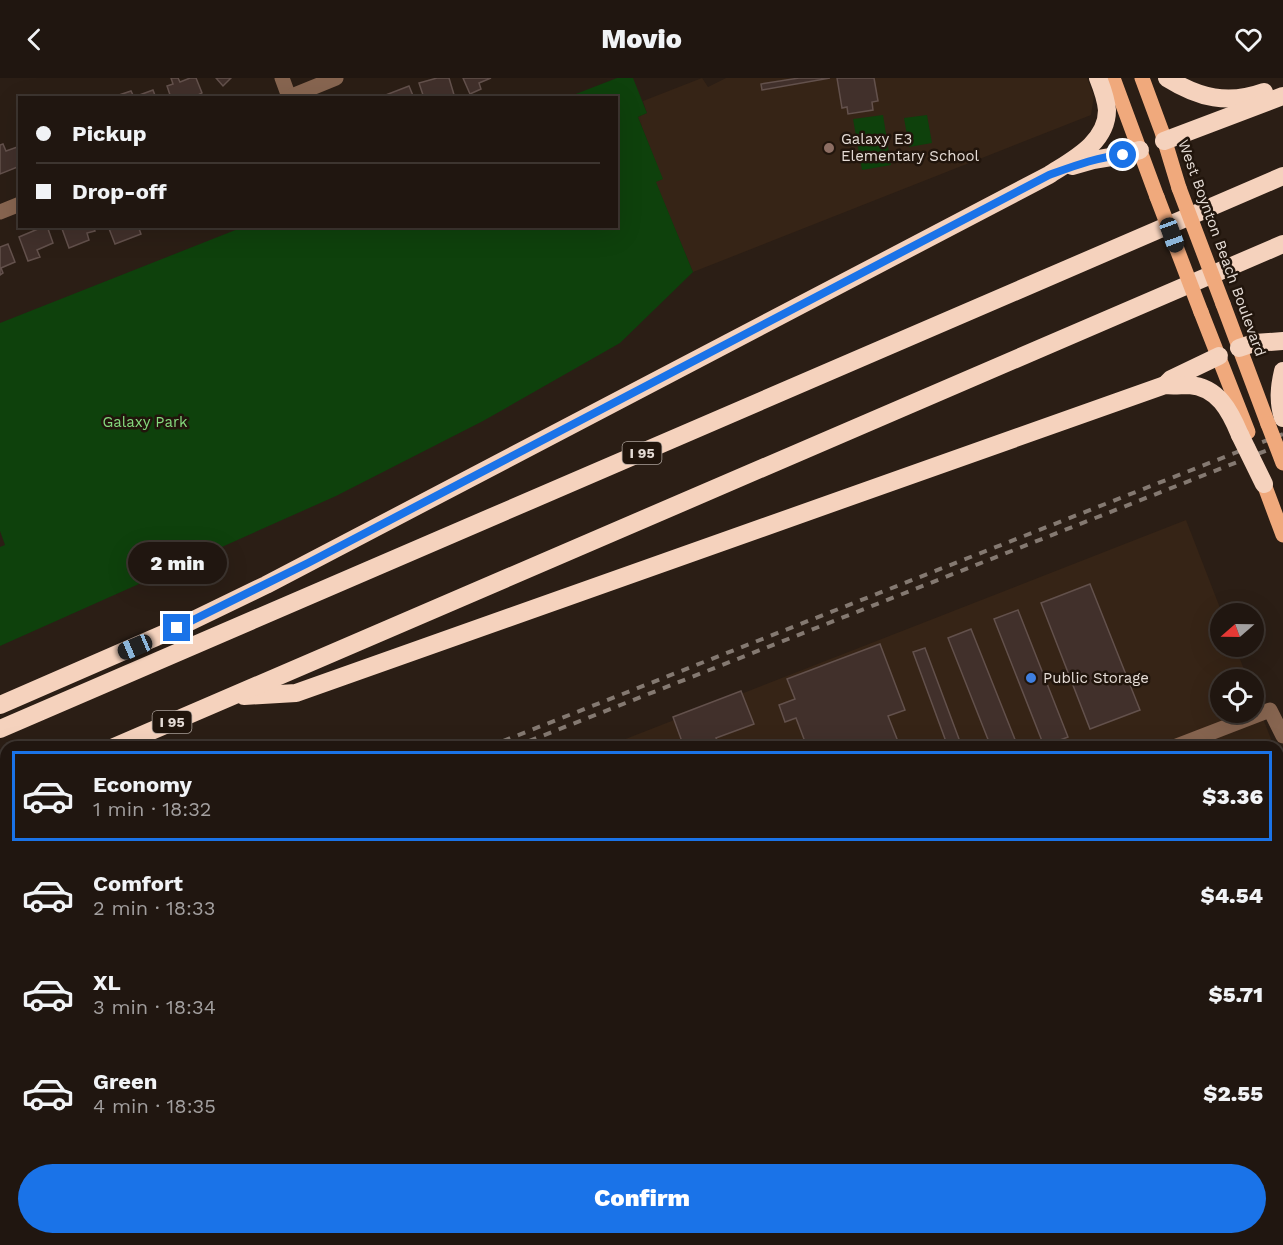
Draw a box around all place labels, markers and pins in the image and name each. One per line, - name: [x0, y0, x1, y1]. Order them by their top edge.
- place label: Galaxy E3 Elementary School: [841, 130, 980, 165]
- marker: Galaxy E3 Elementary School: [822, 141, 836, 155]
- place label: Public Storage: [1043, 669, 1149, 687]
- marker: Public Storage: [1024, 671, 1038, 685]

